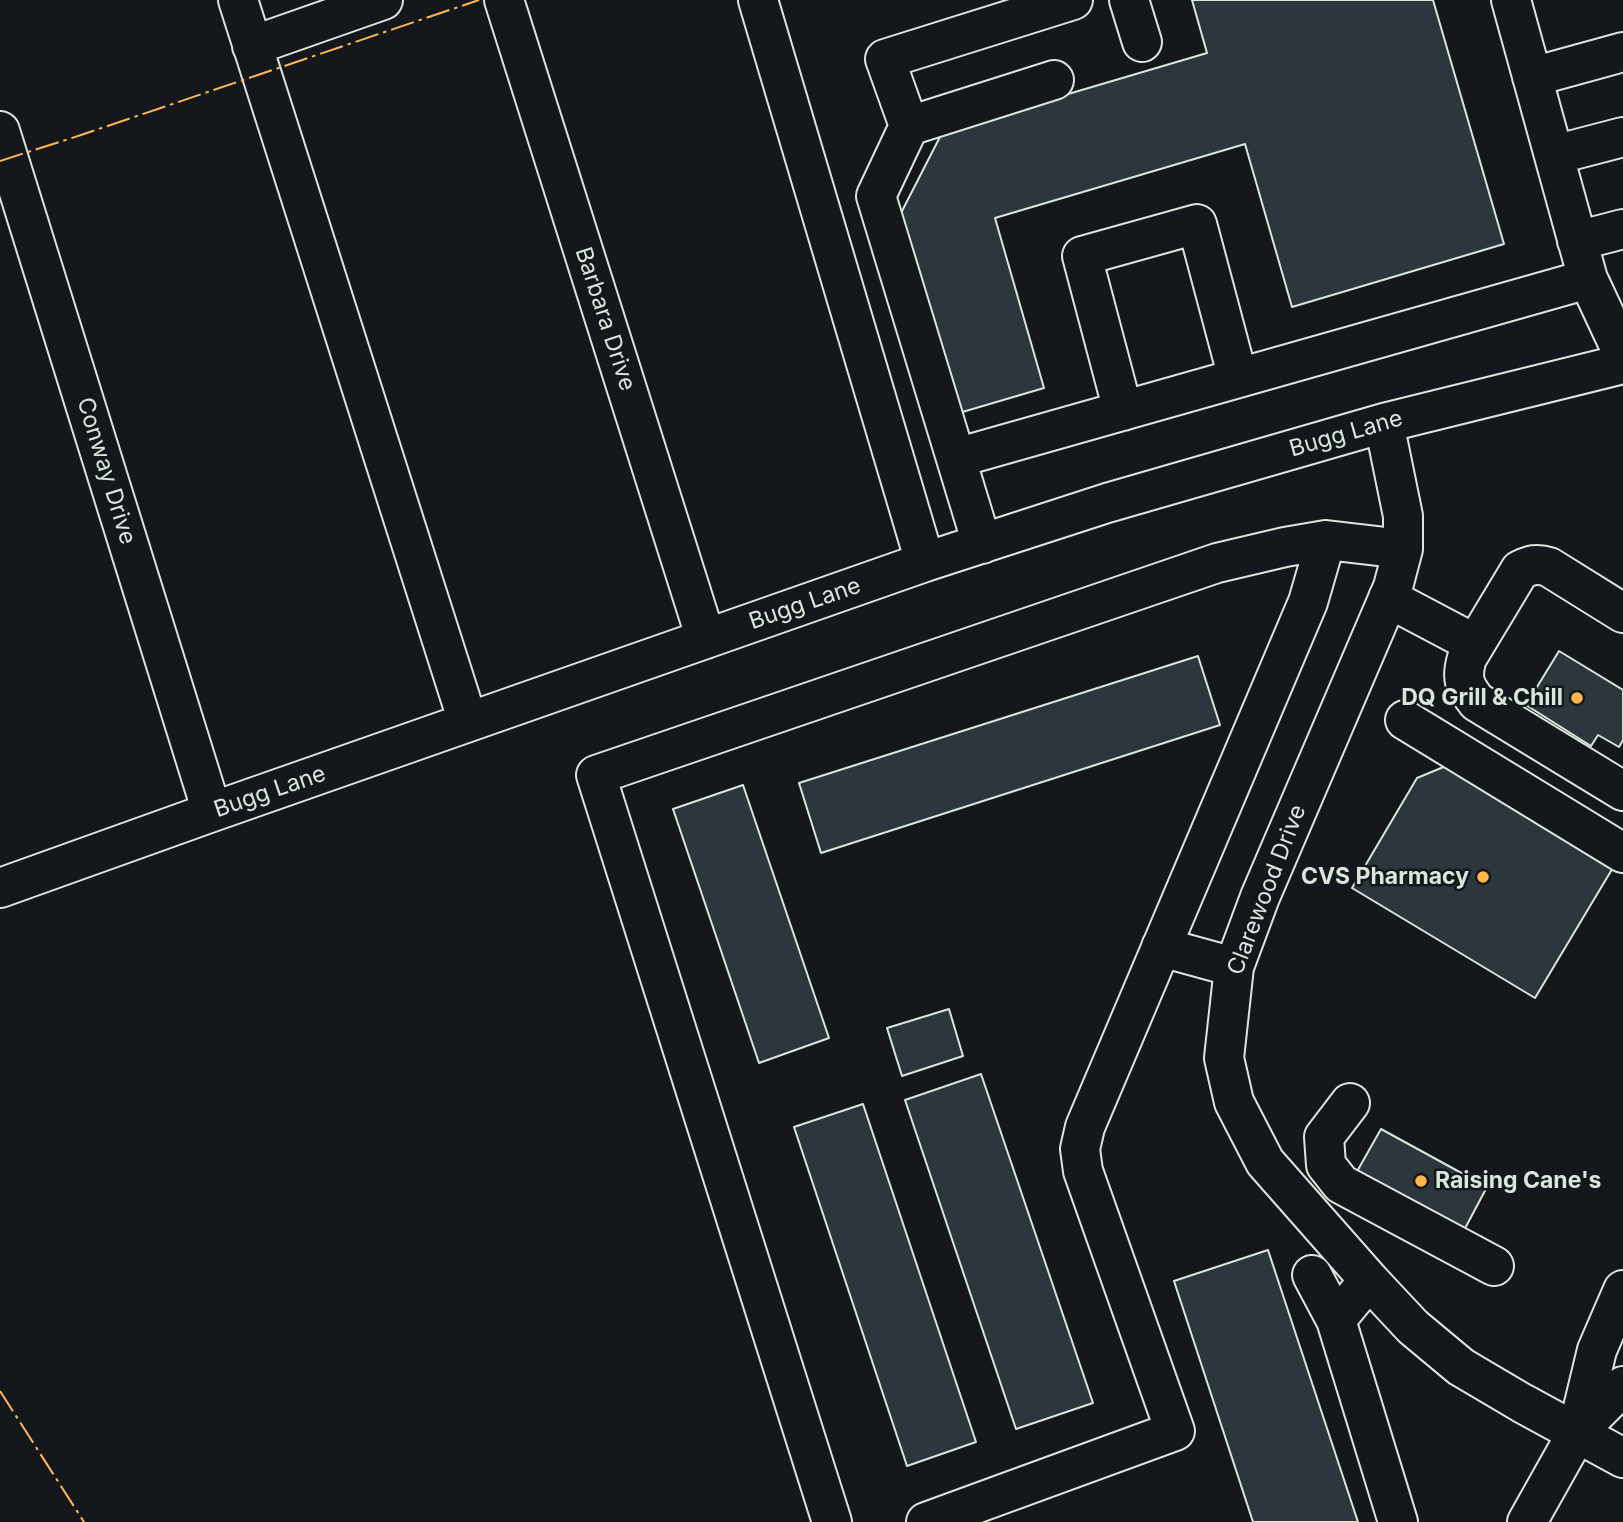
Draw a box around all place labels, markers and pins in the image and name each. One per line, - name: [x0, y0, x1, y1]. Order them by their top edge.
- place label: DQ Grill & Chill: [1401, 684, 1563, 712]
- marker: DQ Grill & Chill: [1569, 690, 1585, 706]
- place label: CVS Pharmacy: [1301, 863, 1469, 891]
- marker: CVS Pharmacy: [1475, 869, 1491, 885]
- place label: Raising Cane's: [1435, 1167, 1601, 1195]
- marker: Raising Cane's: [1413, 1173, 1429, 1189]

